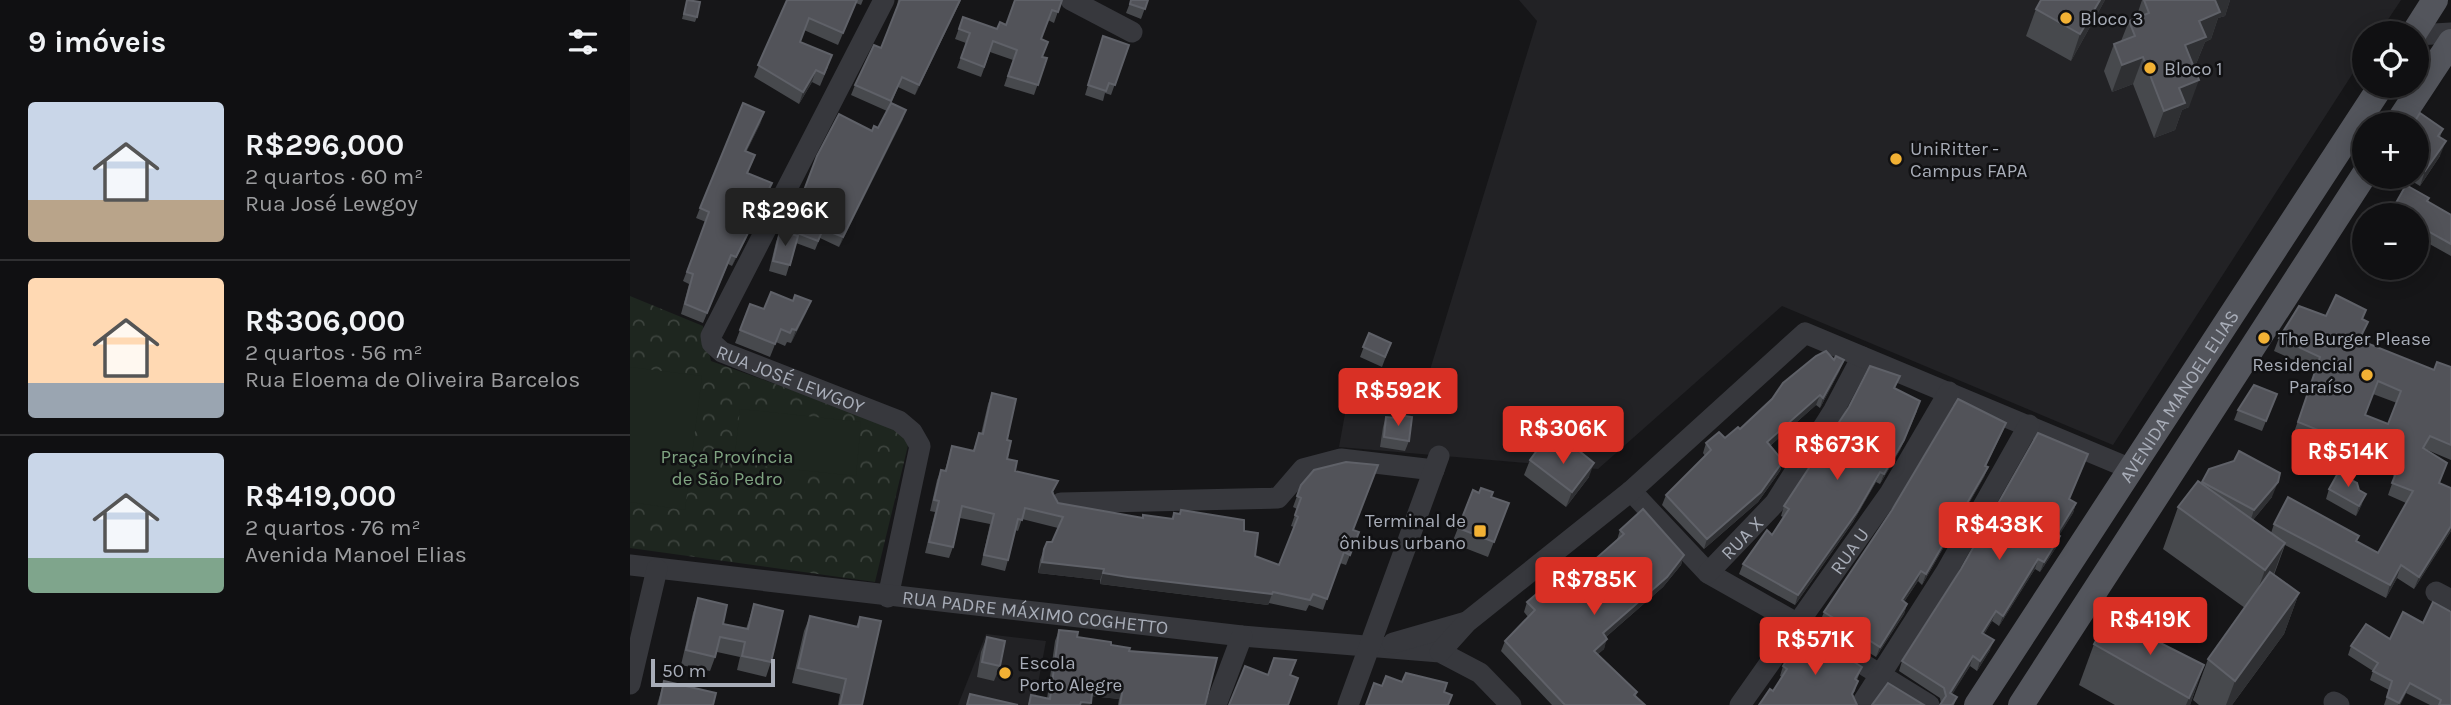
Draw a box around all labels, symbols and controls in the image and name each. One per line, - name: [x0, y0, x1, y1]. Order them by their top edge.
- place label: Bloco 3: [2080, 8, 2143, 30]
- marker: Bloco 3: [2058, 10, 2074, 26]
- map controls: [2352, 21, 2429, 280]
- button: locate: [2352, 21, 2429, 98]
- icon: filters: [564, 23, 602, 61]
- text: 9 imóveis: [28, 24, 166, 60]
- place label: Bloco 1: [2164, 58, 2223, 80]
- marker: Bloco 1: [2142, 60, 2158, 76]
- button: +: [2352, 112, 2429, 189]
- text: R$296,000: [245, 127, 404, 163]
- icon: home: [84, 130, 168, 214]
- place label: UniRitter - Campus FAPA: [1910, 138, 2028, 182]
- marker: UniRitter - Campus FAPA: [1888, 151, 1904, 167]
- text: 2 quartos · 60 m²: [245, 163, 424, 190]
- pin: R$296K: [728, 188, 842, 248]
- text: Rua José Lewgoy: [245, 190, 418, 217]
- text: R$296K: [741, 197, 829, 224]
- button: −: [2352, 203, 2429, 280]
- text: R$306,000: [245, 303, 405, 339]
- icon: home: [84, 306, 168, 390]
- street label: AVENIDA MANOEL ELIAS: [2115, 306, 2244, 487]
- place label: The Burger Please: [2278, 328, 2431, 350]
- marker: The Burger Please: [2256, 330, 2272, 346]
- text: 2 quartos · 56 m²: [245, 339, 423, 366]
- street label: RUA JOSÉ LEWGOY: [713, 341, 868, 419]
- place label: Residencial Paraíso: [2252, 354, 2353, 398]
- text: Rua Eloema de Oliveira Barcelos: [245, 366, 580, 393]
- marker: Residencial Paraíso: [2359, 367, 2375, 383]
- pin: R$592K: [1341, 368, 1455, 428]
- text: R$592K: [1354, 377, 1442, 404]
- pin: R$306K: [1506, 406, 1620, 466]
- text: R$306K: [1519, 415, 1607, 442]
- pin: R$673K: [1780, 422, 1894, 482]
- pin: R$514K: [2291, 430, 2405, 489]
- text: R$673K: [1794, 431, 1880, 458]
- text: R$514K: [2308, 438, 2388, 465]
- park label: Praça Província de São Pedro: [661, 446, 794, 490]
- text: R$419,000: [245, 478, 396, 514]
- icon: home: [84, 481, 168, 565]
- pin: R$438K: [1942, 503, 2056, 562]
- place label: Terminal de ônibus urbano: [1339, 510, 1466, 554]
- text: R$438K: [1955, 511, 2043, 538]
- street label: RUA X: [1717, 512, 1768, 565]
- text: 2 quartos · 76 m²: [245, 514, 421, 541]
- marker: Terminal de ônibus urbano: [1472, 523, 1488, 539]
- street label: RUA U: [1826, 524, 1874, 579]
- text: Avenida Manoel Elias: [245, 541, 467, 568]
- pin: R$785K: [1537, 558, 1651, 617]
- text: R$785K: [1551, 566, 1637, 593]
- street label: RUA PADRE MÁXIMO COGHETTO: [901, 587, 1169, 639]
- pin: R$419K: [2093, 598, 2207, 657]
- text: R$419K: [2109, 606, 2191, 633]
- pin: R$571K: [1758, 618, 1872, 677]
- text: R$571K: [1776, 626, 1854, 653]
- place label: Escola Porto Alegre: [1019, 652, 1122, 696]
- scale bar: [651, 656, 775, 688]
- text: 50 m: [662, 660, 706, 682]
- marker: Escola Porto Alegre: [997, 665, 1013, 681]

